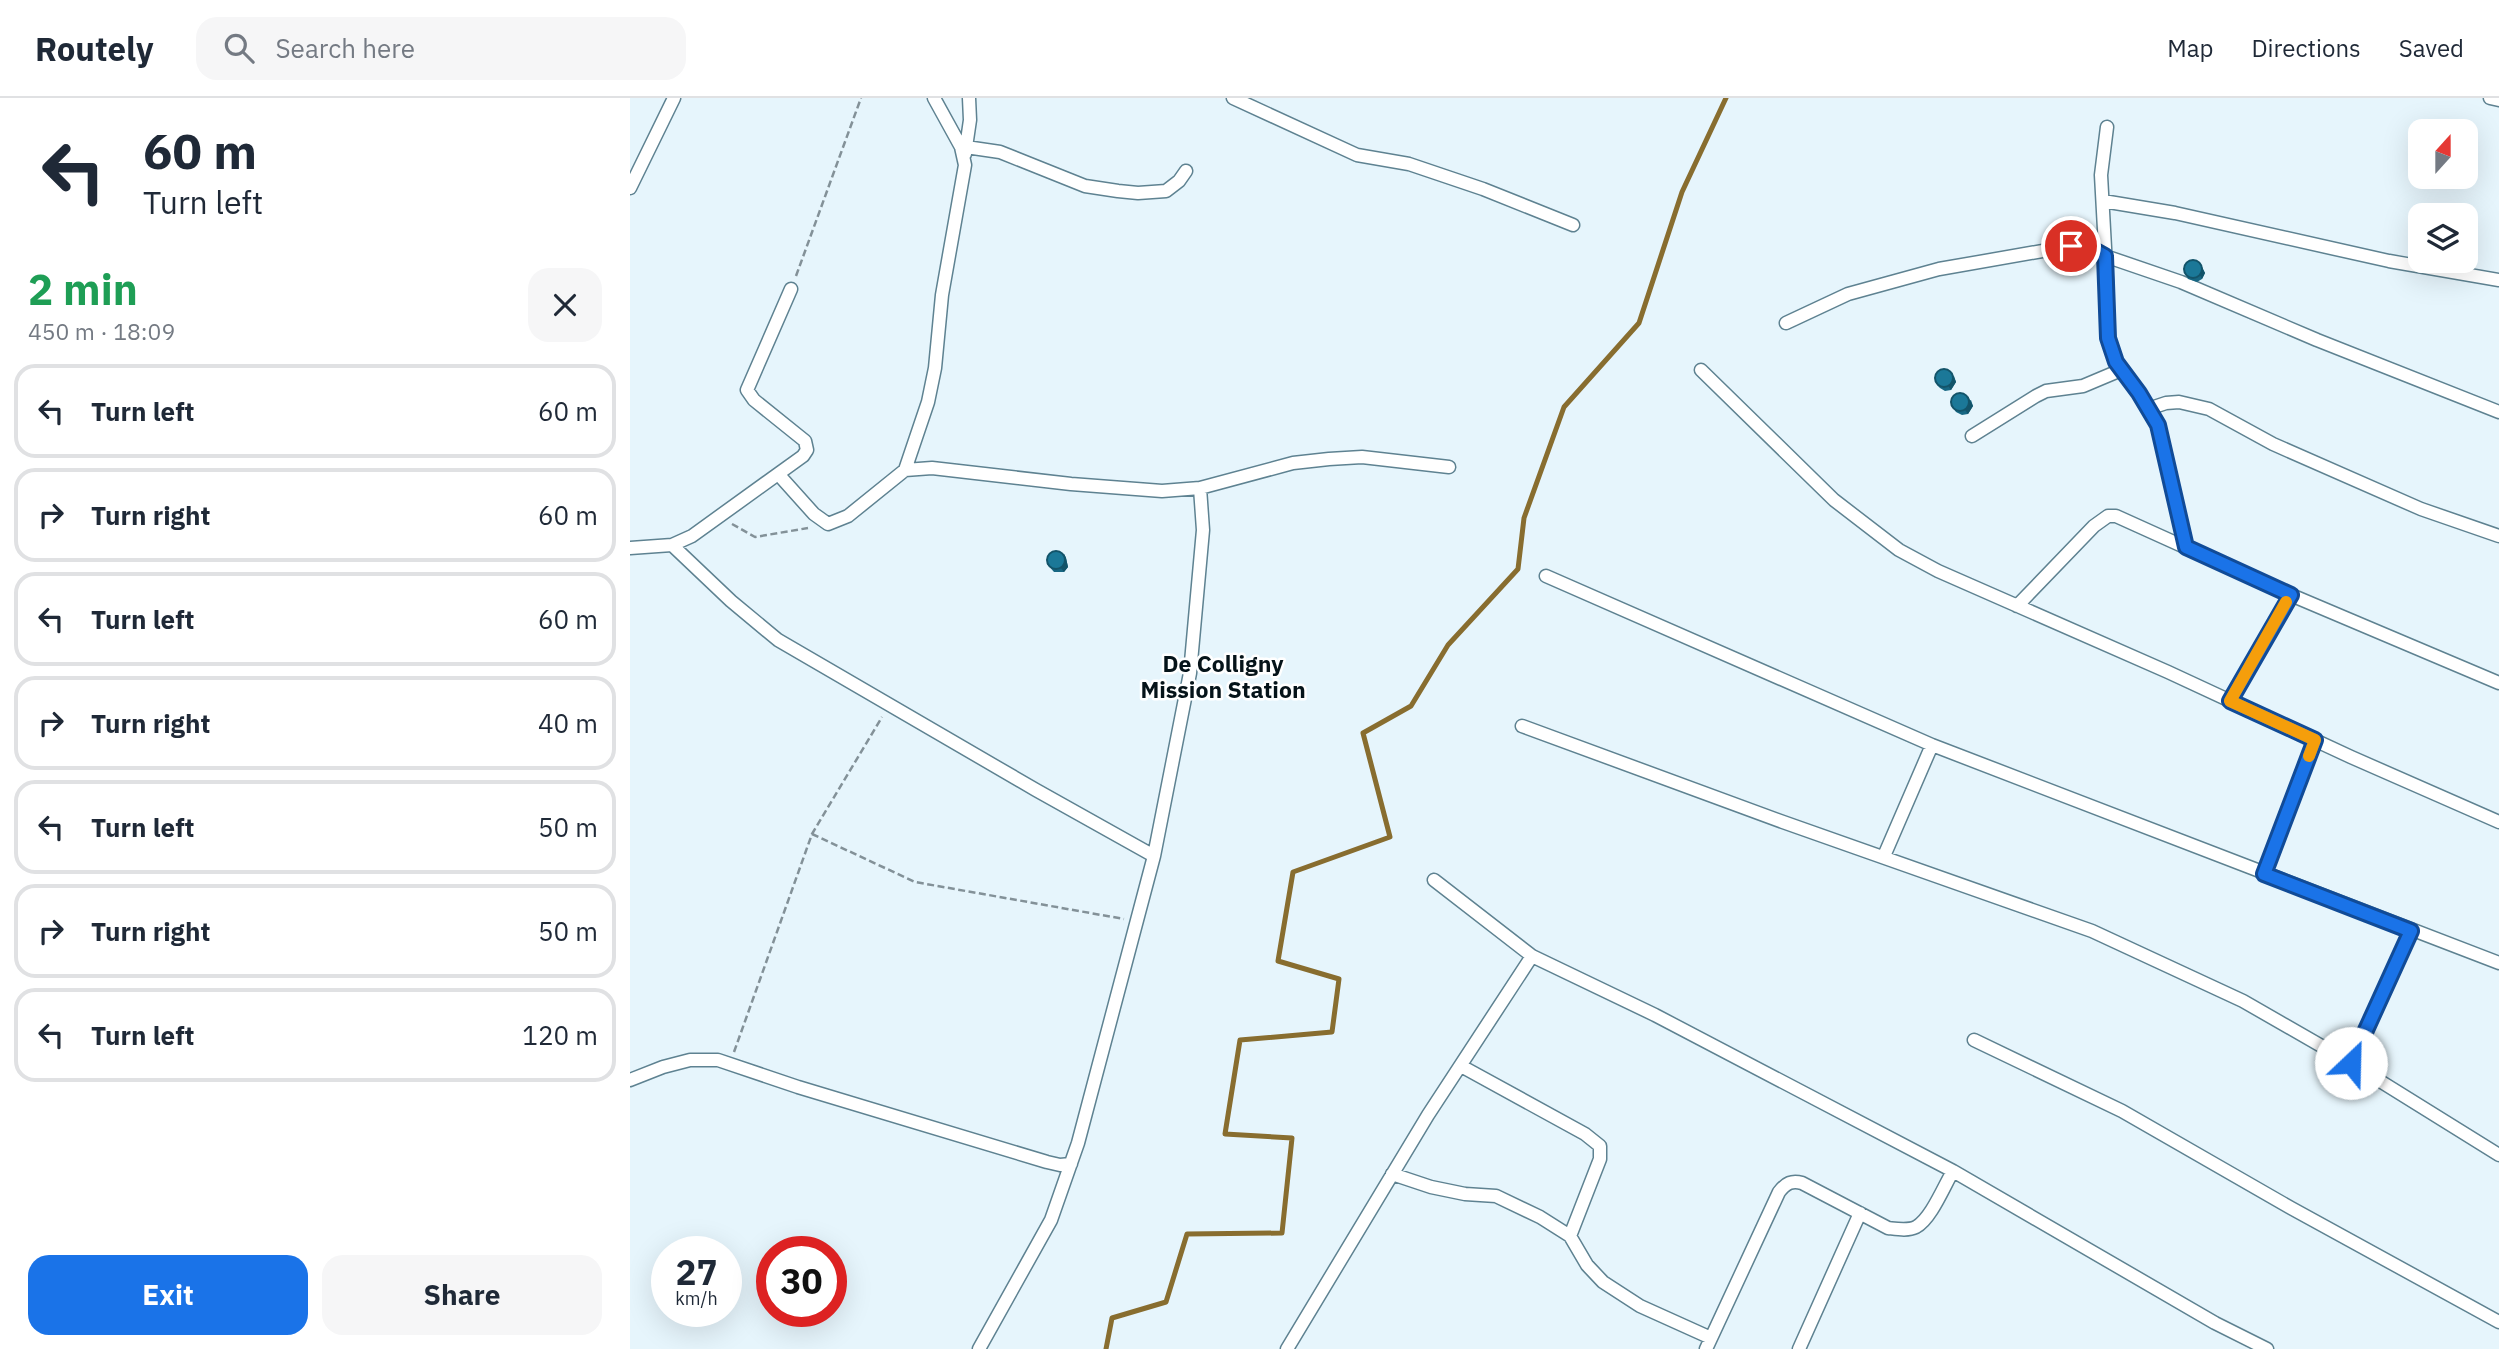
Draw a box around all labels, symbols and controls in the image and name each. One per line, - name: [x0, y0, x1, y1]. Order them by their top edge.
- search box: [196, 17, 686, 80]
- text: Routely: [35, 27, 154, 70]
- icon: search: [220, 29, 258, 67]
- text: Search here: [276, 31, 415, 65]
- text: Map: [2167, 32, 2213, 64]
- text: Directions: [2251, 32, 2361, 64]
- text: Saved: [2399, 32, 2464, 64]
- text: 60 m: [143, 119, 257, 182]
- north arrow: [2408, 119, 2478, 189]
- map controls: [2408, 119, 2478, 273]
- icon: left: [28, 126, 119, 217]
- text: Turn left: [143, 181, 263, 223]
- button: layers: [2408, 203, 2478, 273]
- pin: [2041, 216, 2101, 276]
- icon: arrive: [2052, 227, 2090, 265]
- text: 2 min: [28, 262, 138, 317]
- button: close: [528, 268, 602, 342]
- text: 450 m · 18:09: [28, 316, 175, 346]
- icon: left: [32, 392, 70, 430]
- text: Turn left: [91, 394, 194, 428]
- text: 60 m: [538, 394, 598, 428]
- icon: right: [32, 496, 70, 534]
- text: Turn right: [91, 498, 210, 532]
- text: 60 m: [538, 498, 598, 532]
- icon: left: [32, 600, 70, 638]
- text: Turn left: [91, 602, 194, 636]
- text: 60 m: [538, 602, 598, 636]
- district label: De Colligny Mission Station: [1140, 648, 1306, 704]
- icon: right: [32, 704, 70, 742]
- text: Turn right: [91, 706, 210, 740]
- text: 40 m: [538, 706, 598, 740]
- icon: left: [32, 808, 70, 846]
- text: Turn left: [91, 810, 194, 844]
- text: 50 m: [538, 810, 598, 844]
- icon: right: [32, 912, 70, 950]
- text: Turn right: [91, 914, 210, 948]
- text: 50 m: [538, 914, 598, 948]
- icon: left: [32, 1016, 70, 1054]
- text: Turn left: [91, 1018, 194, 1052]
- text: 120 m: [522, 1018, 598, 1052]
- position arrow: [2314, 1026, 2388, 1100]
- speed limit sign: 30: [756, 1236, 847, 1327]
- text: 27: [675, 1249, 718, 1295]
- button: Exit: [28, 1255, 308, 1335]
- button: Share: [322, 1255, 602, 1335]
- text: km/h: [675, 1287, 718, 1310]

